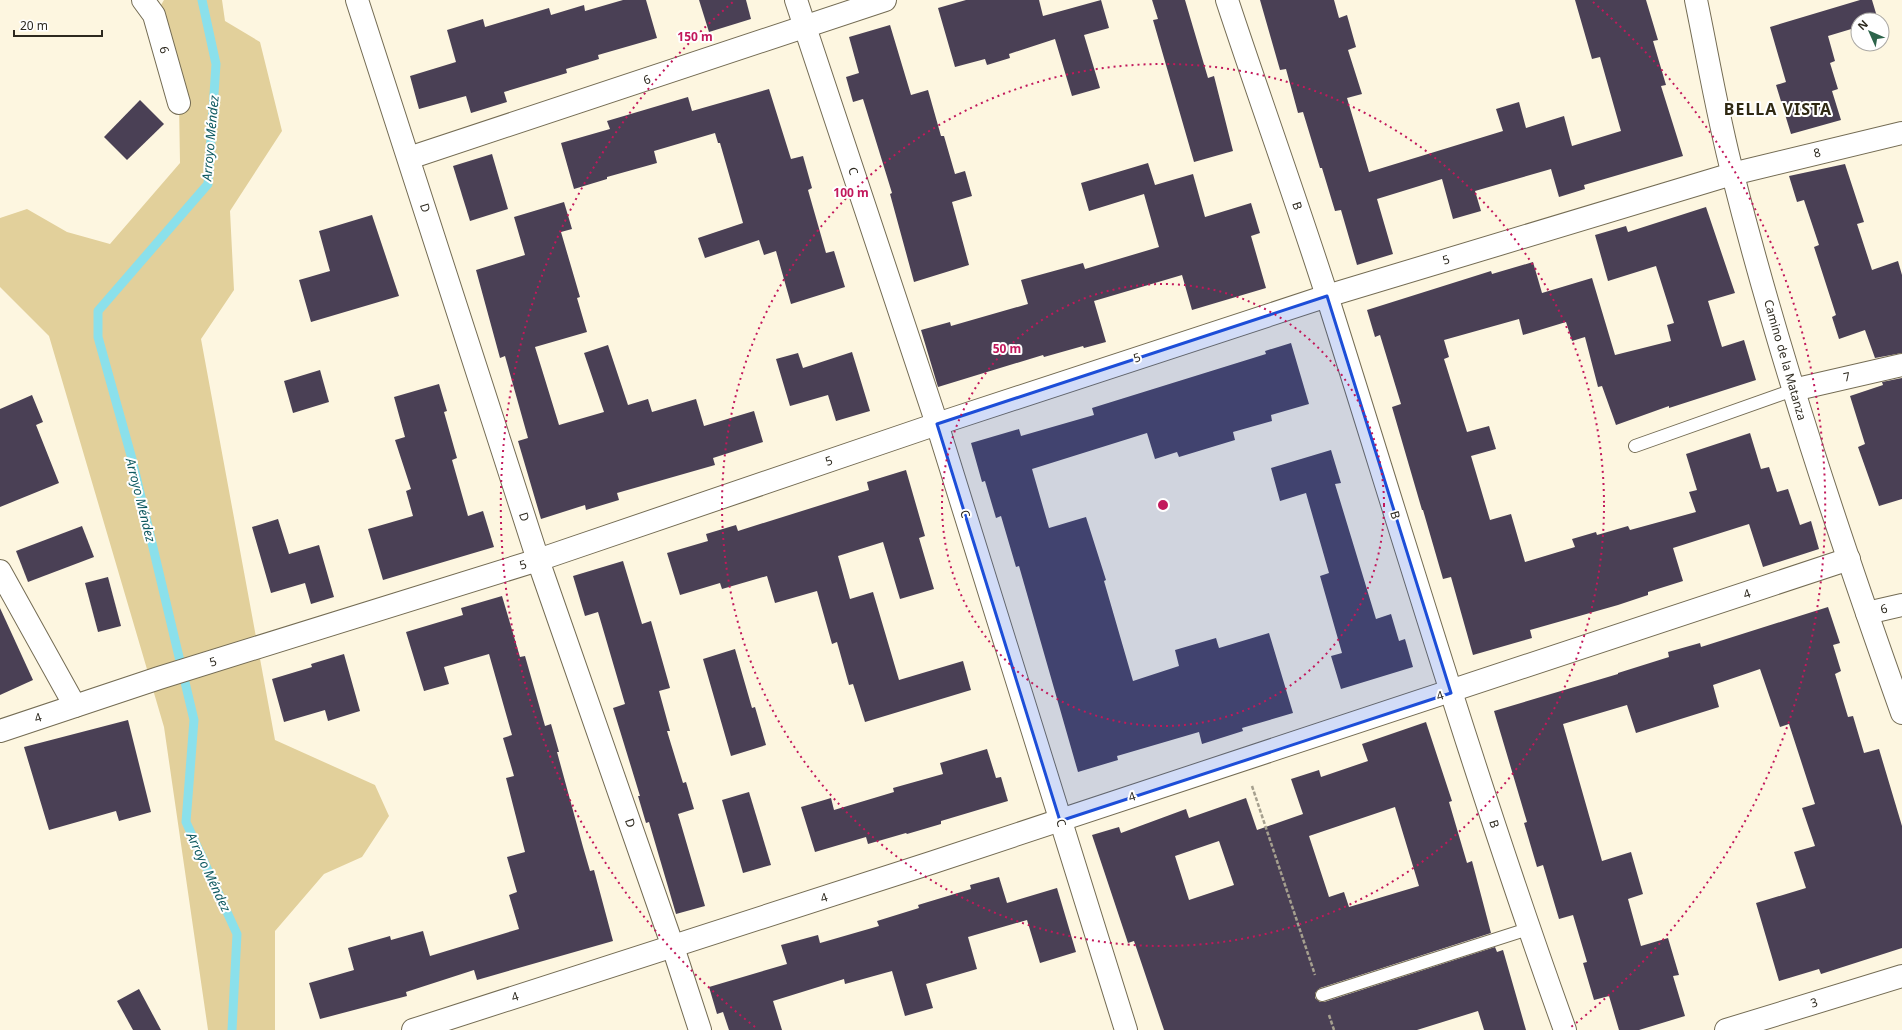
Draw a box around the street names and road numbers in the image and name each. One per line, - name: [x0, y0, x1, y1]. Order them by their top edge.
- street label: 6: [155, 44, 174, 56]
- street label: 6: [641, 70, 653, 89]
- street label: 8: [1811, 143, 1822, 162]
- street label: C: [844, 165, 863, 177]
- street label: B: [1288, 199, 1307, 212]
- street label: D: [416, 201, 435, 215]
- street label: 5: [1440, 250, 1452, 269]
- street label: Camino de la Matanza: [1760, 297, 1811, 422]
- street label: 5: [1131, 348, 1143, 367]
- street label: 7: [1842, 367, 1852, 386]
- street label: 5: [823, 451, 835, 470]
- street label: C: [956, 508, 975, 520]
- street label: B: [1386, 509, 1405, 521]
- street label: D: [515, 510, 534, 524]
- street label: 5: [517, 555, 529, 574]
- street label: 4: [1741, 584, 1753, 603]
- street label: 6: [1879, 599, 1889, 618]
- street label: 5: [207, 652, 219, 671]
- street label: 4: [1434, 686, 1446, 705]
- street label: 4: [32, 708, 44, 727]
- street label: 4: [1126, 787, 1138, 806]
- street label: D: [621, 816, 640, 830]
- street label: C: [1052, 817, 1071, 829]
- street label: B: [1485, 818, 1504, 830]
- street label: 4: [818, 888, 830, 907]
- street label: 4: [509, 987, 521, 1006]
- street label: 3: [1808, 993, 1820, 1012]

